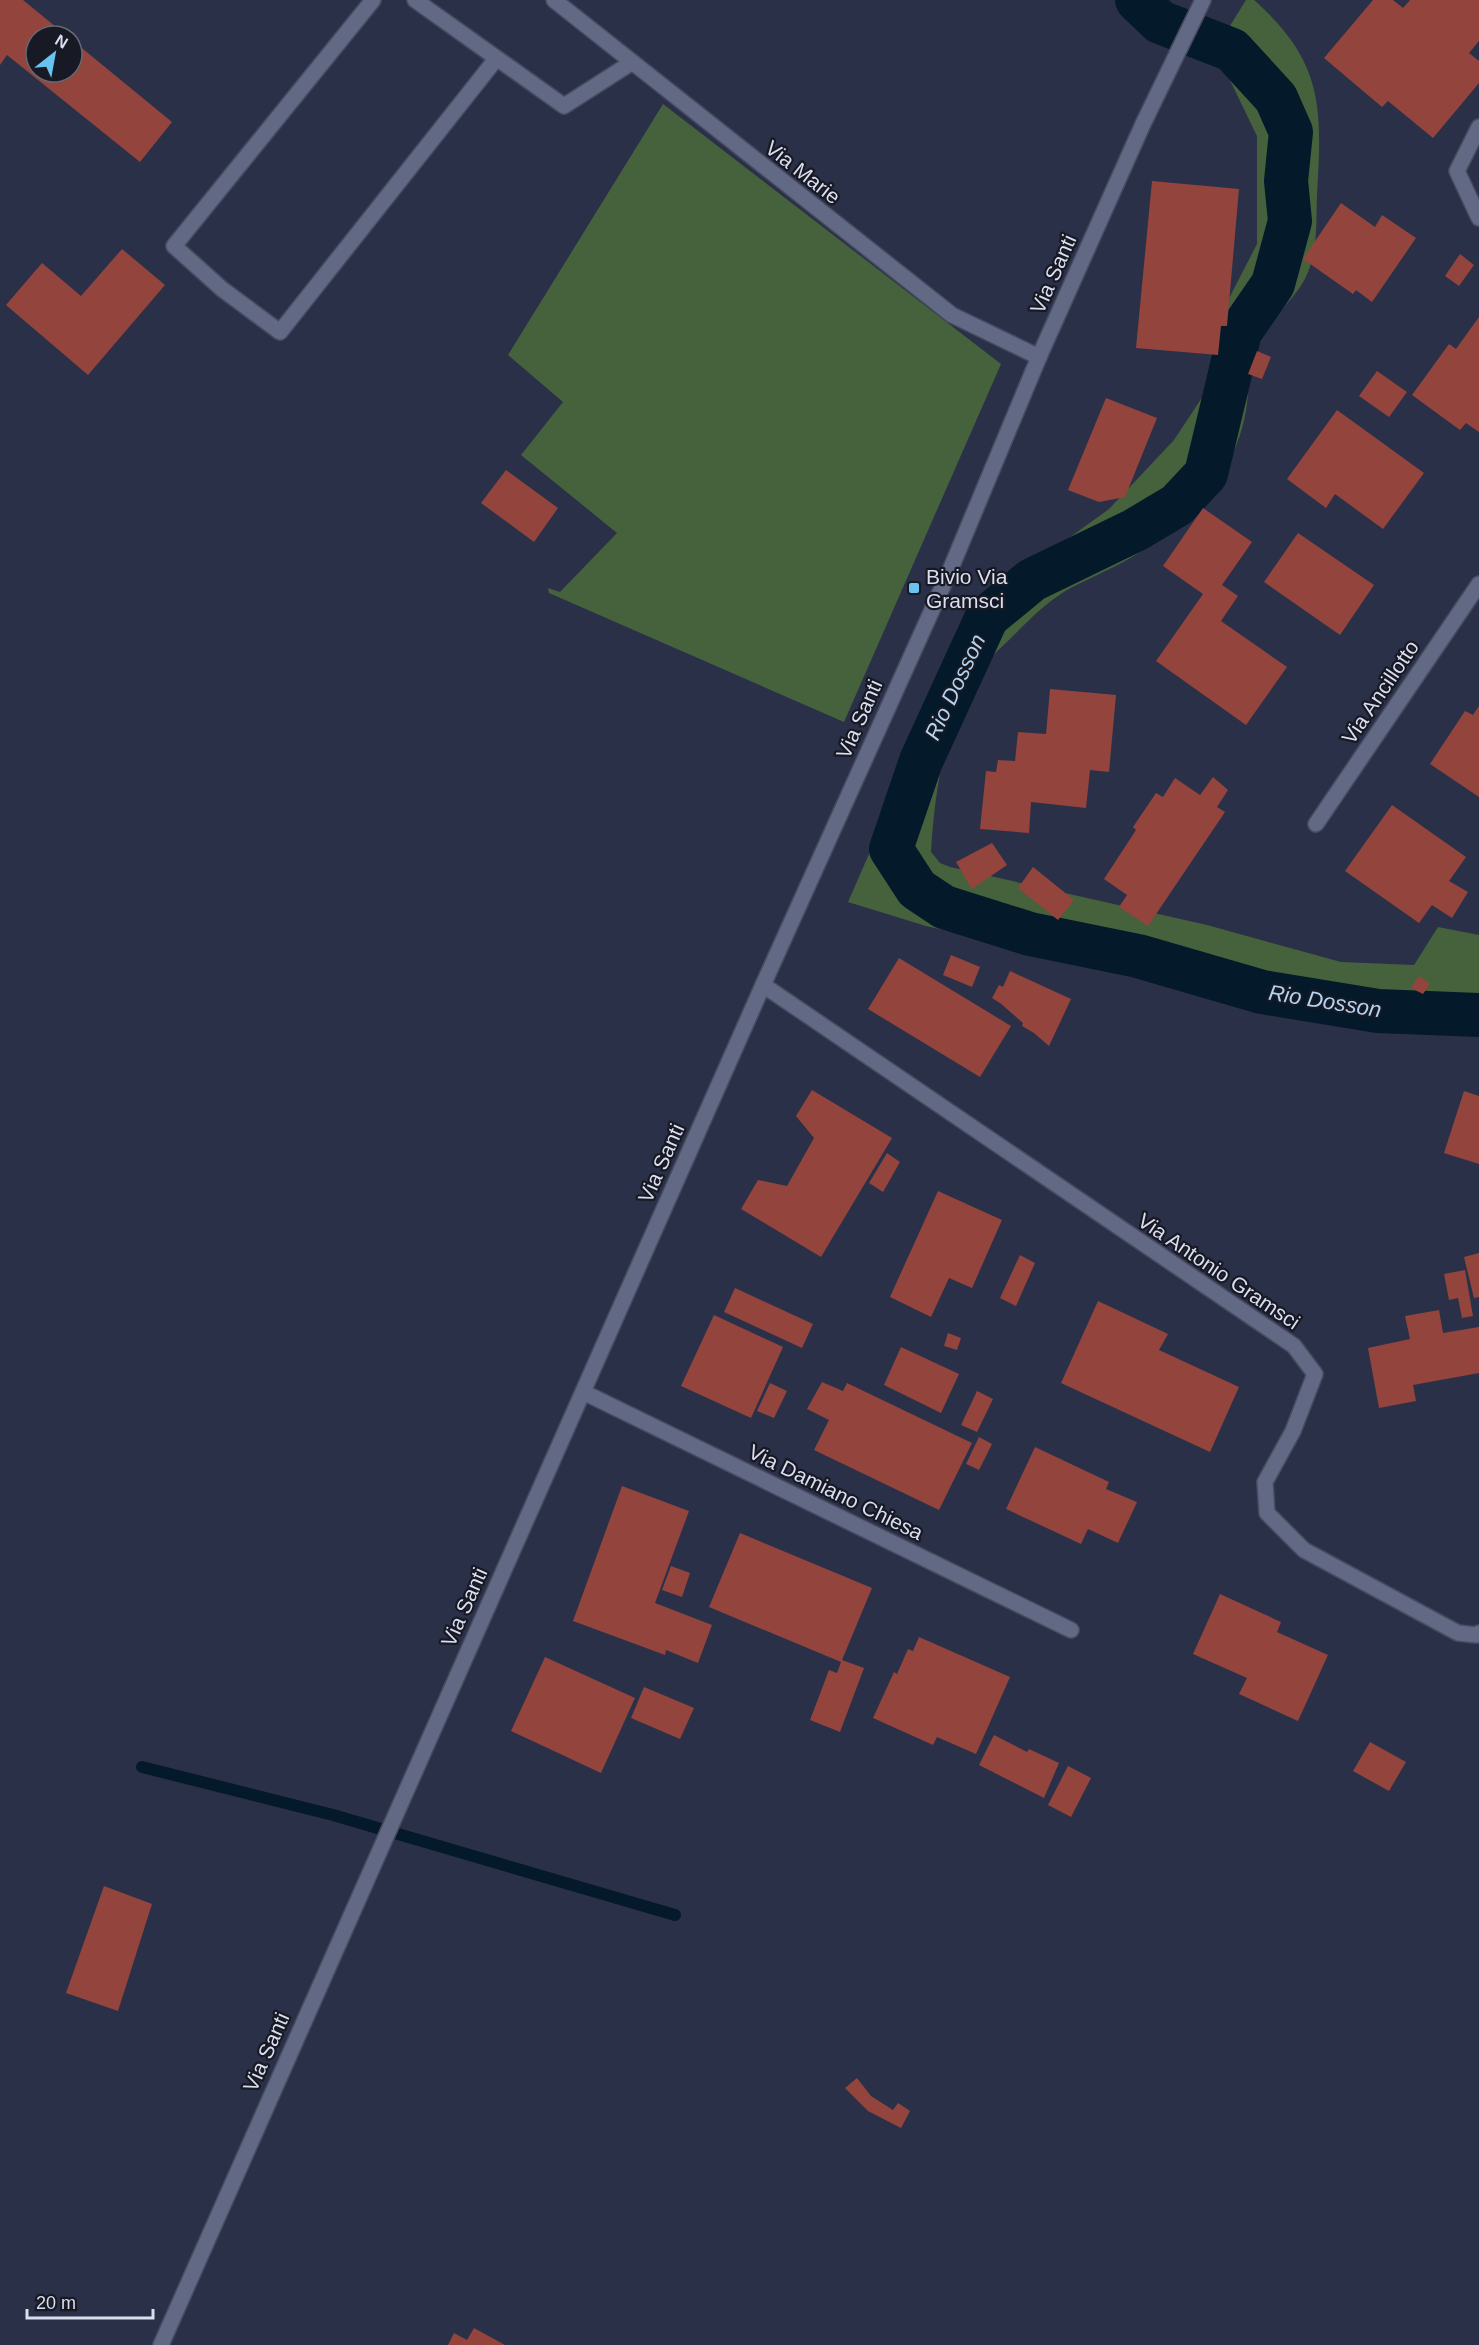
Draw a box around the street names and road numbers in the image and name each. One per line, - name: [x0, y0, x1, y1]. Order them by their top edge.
- street label: Via Marie: [761, 136, 845, 208]
- street label: Via Santi: [1025, 231, 1081, 317]
- street label: Via Ancillotto: [1337, 636, 1423, 748]
- street label: Via Santi: [831, 676, 887, 762]
- street label: Via Santi: [633, 1120, 689, 1206]
- street label: Via Antonio Gramsci: [1134, 1208, 1304, 1334]
- street label: Via Damiano Chiesa: [745, 1440, 927, 1544]
- street label: Via Santi: [436, 1564, 492, 1650]
- street label: Via Santi: [238, 2009, 294, 2095]

